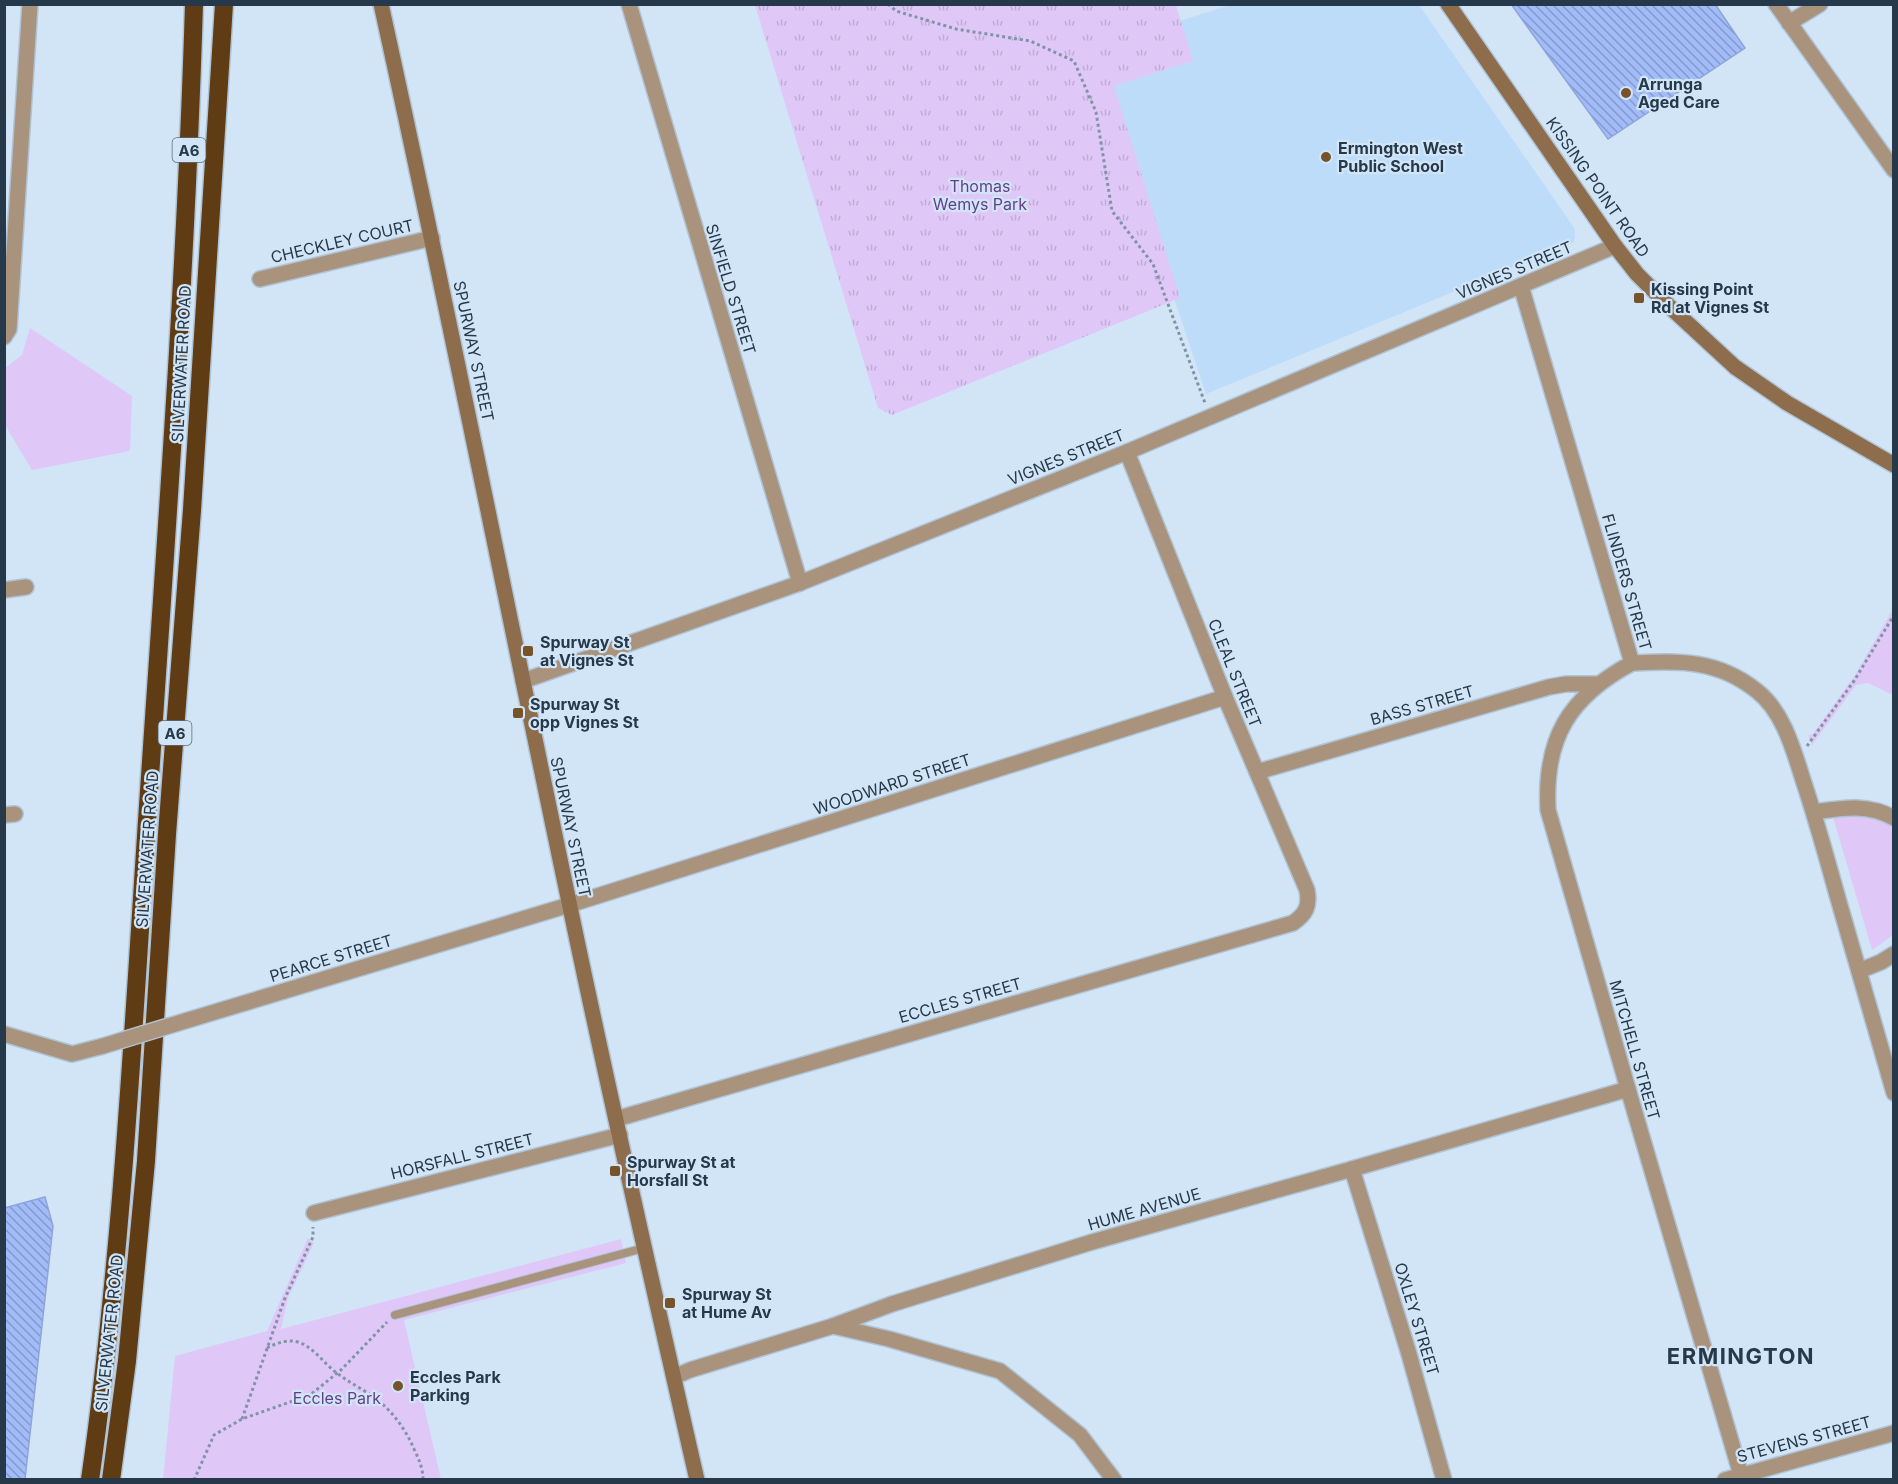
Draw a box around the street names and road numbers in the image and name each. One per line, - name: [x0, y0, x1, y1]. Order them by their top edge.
- street label: KISSING POINT ROAD: [1542, 113, 1654, 261]
- road number: A6: [172, 138, 206, 162]
- street label: CHECKLEY COURT: [269, 215, 415, 267]
- street label: SINFIELD STREET: [702, 221, 760, 357]
- street label: VIGNES STREET: [1453, 237, 1575, 303]
- street label: SPURWAY STREET: [449, 279, 499, 423]
- street label: SILVERWATER ROAD: [167, 285, 195, 443]
- street label: VIGNES STREET: [1005, 424, 1127, 490]
- street label: FLINDERS STREET: [1598, 511, 1656, 653]
- street label: CLEAL STREET: [1204, 616, 1266, 730]
- street label: BASS STREET: [1368, 681, 1476, 729]
- road number: A6: [158, 721, 192, 745]
- street label: WOODWARD STREET: [811, 749, 973, 819]
- street label: SPURWAY STREET: [546, 755, 596, 899]
- street label: SILVERWATER ROAD: [132, 770, 162, 928]
- street label: PEARCE STREET: [267, 930, 395, 986]
- street label: ECCLES STREET: [896, 973, 1024, 1027]
- street label: MITCHELL STREET: [1605, 978, 1665, 1122]
- street label: HORSFALL STREET: [388, 1129, 536, 1183]
- street label: HUME AVENUE: [1085, 1183, 1203, 1235]
- street label: SILVERWATER ROAD: [91, 1254, 127, 1412]
- street label: OXLEY STREET: [1390, 1260, 1444, 1378]
- street label: STEVENS STREET: [1735, 1411, 1873, 1467]

